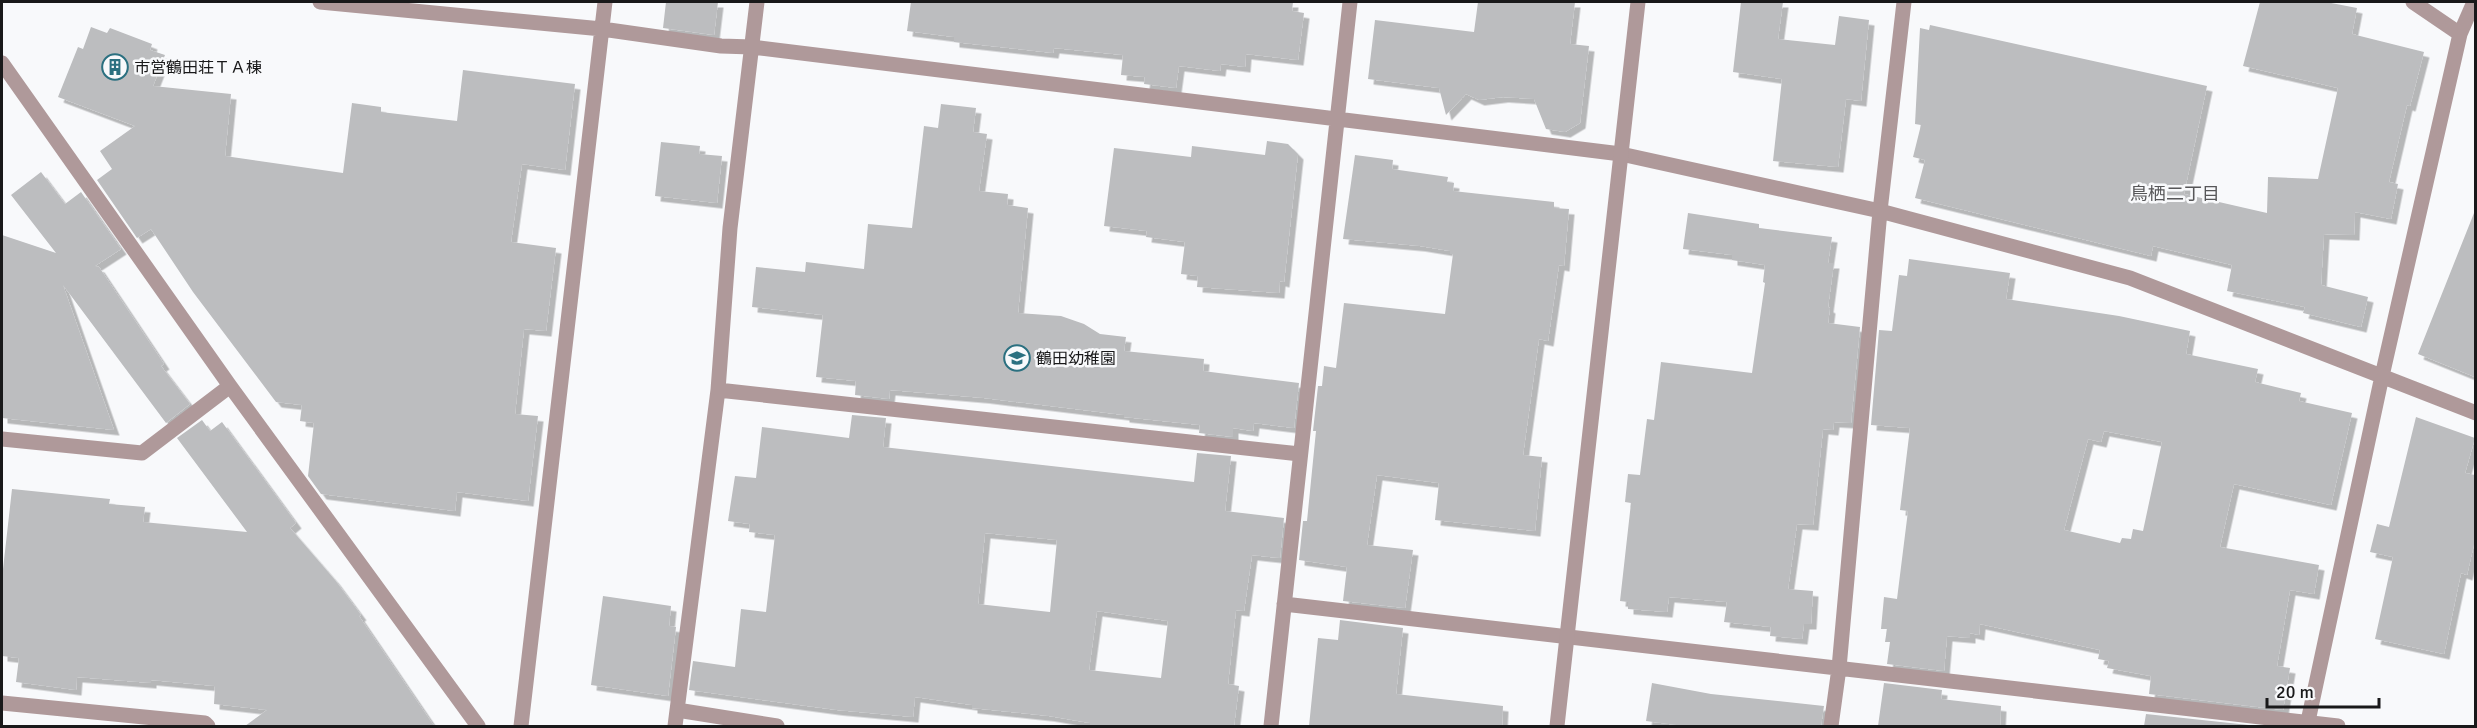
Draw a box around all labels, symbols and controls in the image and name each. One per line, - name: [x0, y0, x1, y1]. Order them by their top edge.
- building icon: 市営鶴田荘ＴＡ棟: [100, 52, 130, 82]
- place label: 市営鶴田荘ＴＡ棟: [134, 58, 262, 78]
- district label: 鳥栖二丁目: [2130, 183, 2220, 205]
- school or university icon: 鶴田幼稚園: [1002, 343, 1032, 373]
- place label: 鶴田幼稚園: [1036, 349, 1116, 369]
- scale bar: [2267, 671, 2380, 709]
- text: 20 m: [2276, 681, 2314, 703]

